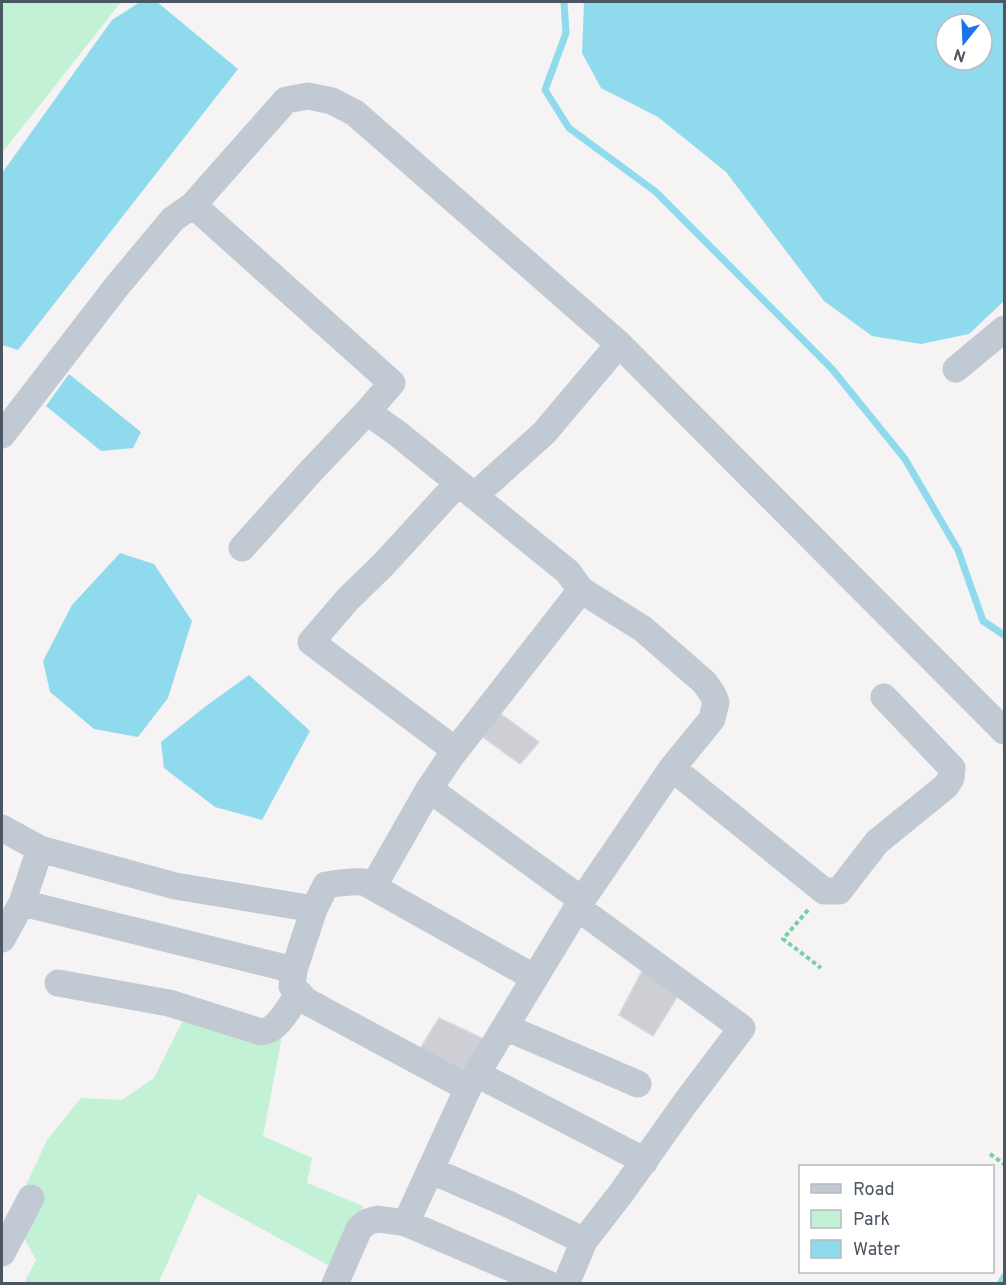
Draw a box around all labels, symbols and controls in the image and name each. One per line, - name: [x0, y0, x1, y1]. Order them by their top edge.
- north arrow: [934, 12, 994, 72]
- text: N: [951, 43, 969, 66]
- legend: [799, 1165, 994, 1273]
- text: Road: [853, 1179, 895, 1202]
- text: Park: [853, 1209, 890, 1232]
- text: Water: [853, 1239, 900, 1262]

